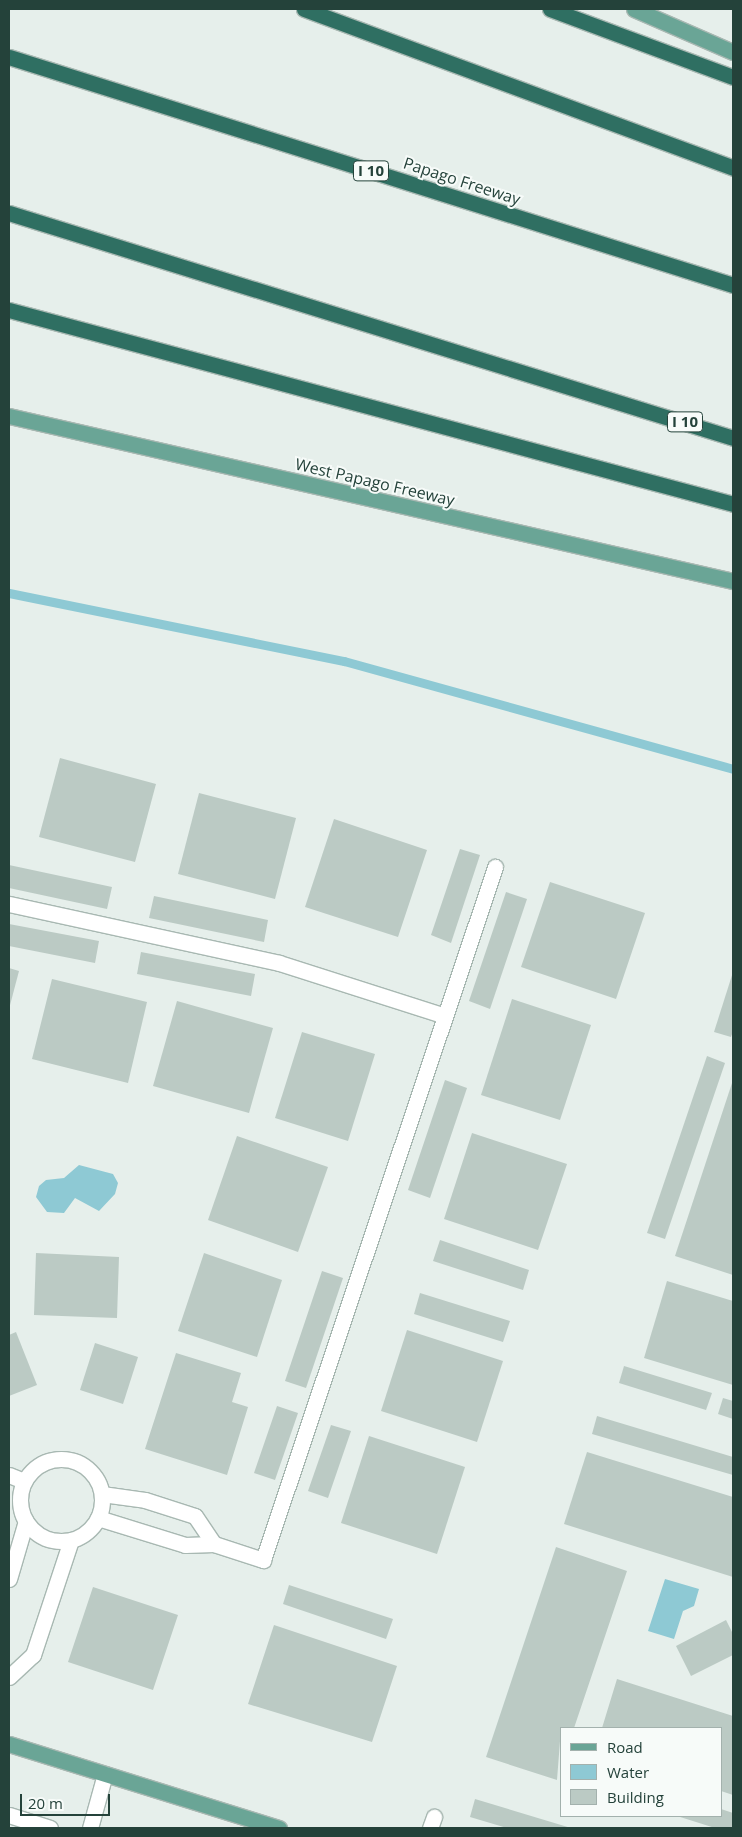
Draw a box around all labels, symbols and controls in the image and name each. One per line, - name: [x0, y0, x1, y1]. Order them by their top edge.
- street label: Papago Freeway: [401, 153, 523, 209]
- road number: I 10: [352, 158, 390, 184]
- road number: I 10: [666, 410, 704, 434]
- street label: West Papago Freeway: [293, 454, 457, 510]
- legend: [560, 1727, 722, 1817]
- text: Road: [607, 1737, 643, 1757]
- text: Water: [607, 1762, 649, 1782]
- scale bar: [22, 1784, 112, 1816]
- text: Building: [607, 1787, 664, 1807]
- text: 20 m: [28, 1793, 63, 1813]

